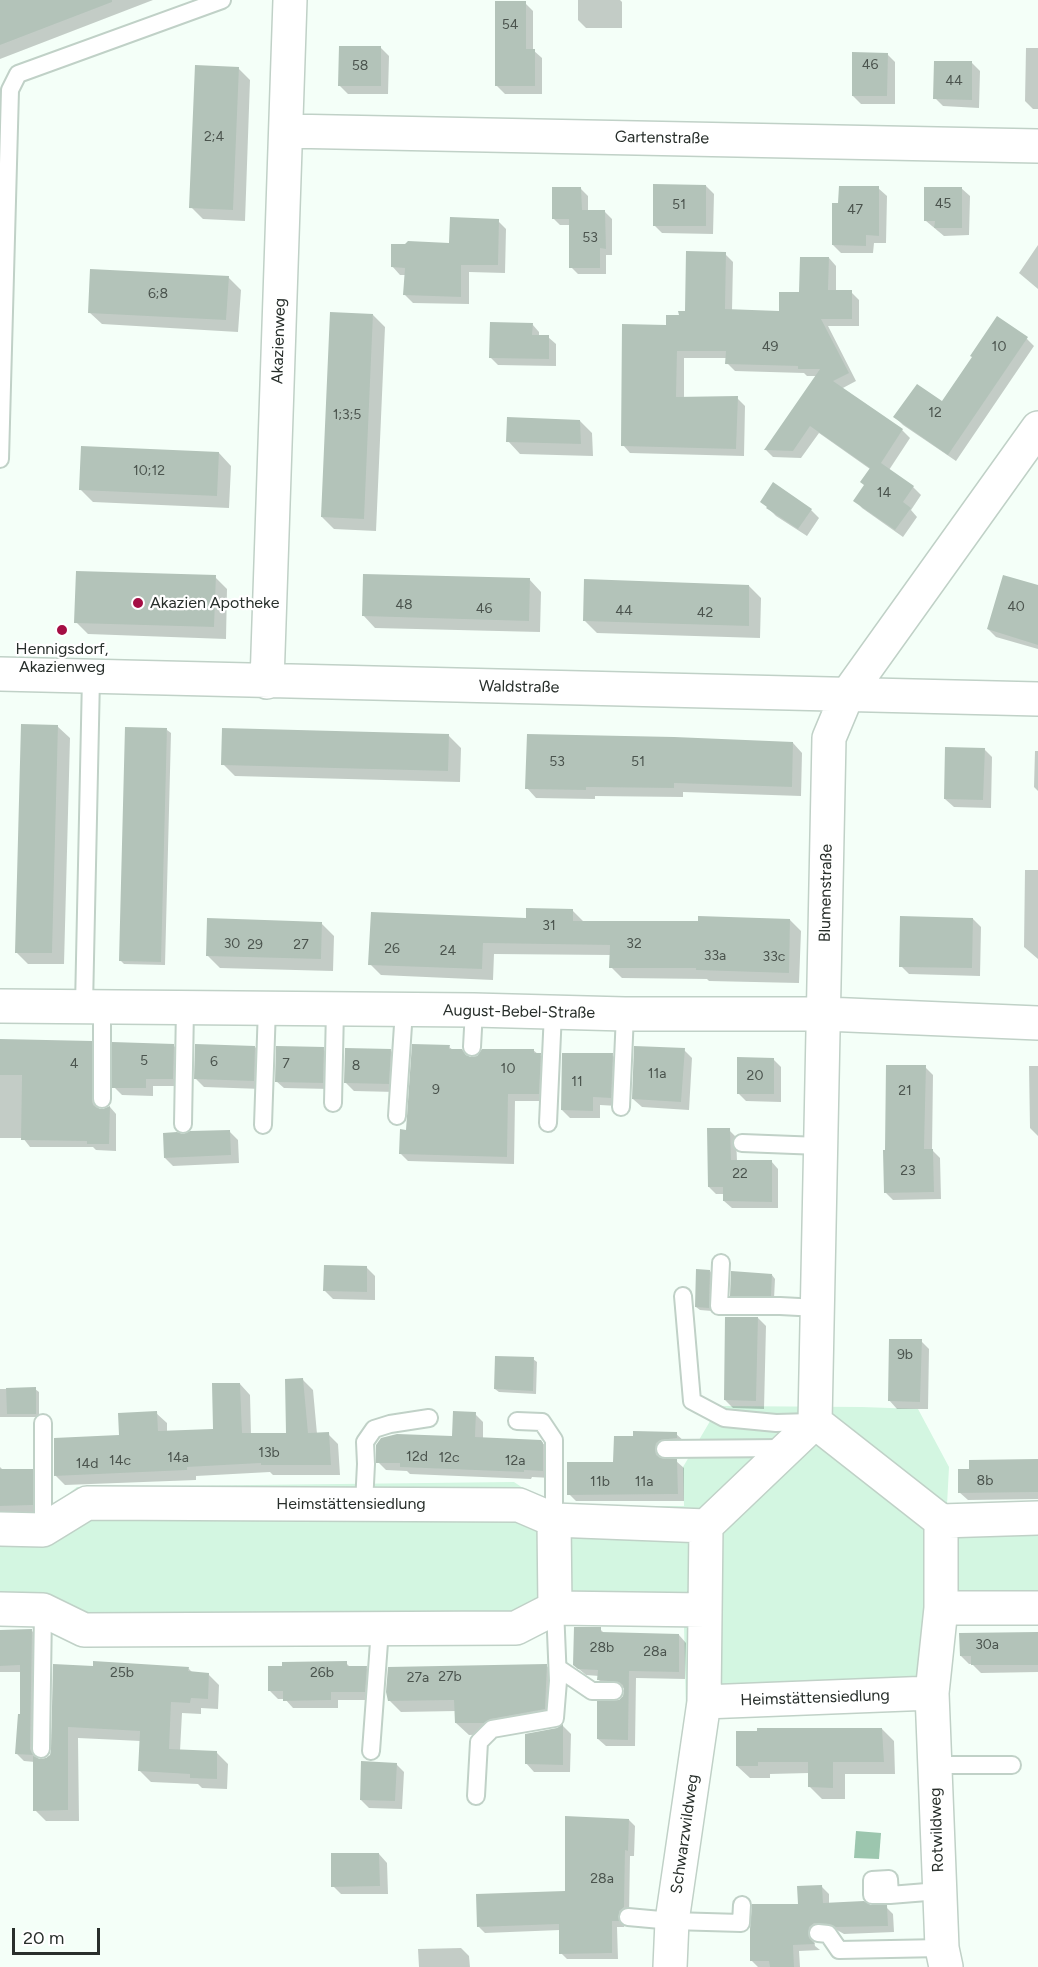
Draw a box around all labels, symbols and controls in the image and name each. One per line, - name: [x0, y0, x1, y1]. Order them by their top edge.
- house number: 54: [502, 17, 518, 33]
- house number: 46: [862, 57, 878, 73]
- house number: 58: [352, 58, 368, 74]
- house number: 44: [945, 73, 963, 89]
- street label: Gartenstraße: [615, 128, 709, 148]
- house number: 2;4: [204, 129, 224, 145]
- house number: 45: [935, 196, 951, 212]
- house number: 51: [672, 197, 686, 213]
- house number: 47: [847, 202, 863, 218]
- house number: 53: [582, 230, 598, 246]
- house number: 6;8: [148, 286, 168, 302]
- street label: Akazienweg: [268, 298, 290, 384]
- house number: 49: [762, 339, 778, 355]
- house number: 10: [992, 339, 1006, 355]
- house number: 12: [928, 405, 942, 421]
- house number: 1;3;5: [333, 407, 361, 423]
- house number: 10;12: [133, 463, 165, 479]
- house number: 14: [877, 485, 891, 501]
- place label: Akazien Apotheke: [150, 593, 279, 613]
- marker: Akazien Apotheke: [131, 596, 145, 610]
- house number: 48: [395, 597, 413, 613]
- house number: 40: [1007, 599, 1025, 615]
- house number: 46: [476, 601, 492, 617]
- house number: 44: [615, 603, 633, 619]
- house number: 42: [697, 605, 713, 621]
- marker: Hennigsdorf, Akazienweg: [55, 623, 69, 637]
- place label: Hennigsdorf, Akazienweg: [16, 639, 108, 677]
- street label: Waldstraße: [479, 677, 559, 697]
- house number: 53: [549, 754, 565, 770]
- house number: 51: [631, 754, 645, 770]
- street label: Blumenstraße: [816, 844, 836, 942]
- house number: 31: [542, 918, 556, 934]
- house number: 30: [224, 936, 240, 952]
- house number: 32: [626, 936, 642, 952]
- house number: 29: [247, 937, 263, 953]
- house number: 27: [293, 937, 309, 953]
- house number: 26: [384, 941, 400, 957]
- house number: 24: [440, 943, 456, 959]
- house number: 33a: [704, 948, 726, 964]
- house number: 33c: [763, 949, 785, 965]
- street label: August-Bebel-Straße: [443, 1001, 595, 1023]
- house number: 5: [140, 1053, 148, 1069]
- house number: 6: [210, 1054, 218, 1070]
- house number: 4: [70, 1056, 78, 1072]
- house number: 7: [282, 1056, 290, 1072]
- house number: 8: [352, 1058, 360, 1074]
- house number: 10: [501, 1061, 515, 1077]
- house number: 11a: [648, 1066, 666, 1082]
- house number: 20: [747, 1068, 763, 1084]
- house number: 11: [571, 1074, 583, 1090]
- house number: 9: [432, 1082, 440, 1098]
- house number: 21: [898, 1083, 912, 1099]
- house number: 23: [900, 1163, 916, 1179]
- house number: 22: [732, 1166, 748, 1182]
- house number: 9b: [897, 1347, 913, 1363]
- house number: 13b: [258, 1445, 280, 1461]
- house number: 12d: [406, 1449, 428, 1465]
- house number: 14a: [167, 1450, 189, 1466]
- house number: 12c: [438, 1450, 460, 1466]
- house number: 14c: [109, 1453, 131, 1469]
- house number: 12a: [505, 1453, 525, 1469]
- house number: 14d: [76, 1456, 98, 1472]
- house number: 8b: [977, 1473, 993, 1489]
- house number: 11b: [590, 1474, 610, 1490]
- house number: 11a: [635, 1474, 653, 1490]
- street label: Heimstättensiedlung: [276, 1494, 426, 1514]
- house number: 30a: [975, 1637, 999, 1653]
- house number: 28b: [590, 1640, 614, 1656]
- house number: 28a: [643, 1644, 667, 1660]
- house number: 25b: [110, 1665, 134, 1681]
- house number: 26b: [310, 1665, 334, 1681]
- house number: 27b: [438, 1669, 462, 1685]
- house number: 27a: [407, 1670, 429, 1686]
- street label: Heimstättensiedlung: [740, 1686, 890, 1710]
- street label: Schwarzwildweg: [667, 1773, 703, 1895]
- street label: Rotwildweg: [926, 1787, 948, 1873]
- house number: 28a: [590, 1871, 614, 1887]
- scale bar: [15, 1916, 104, 1954]
- text: 20 m: [23, 1927, 64, 1949]

